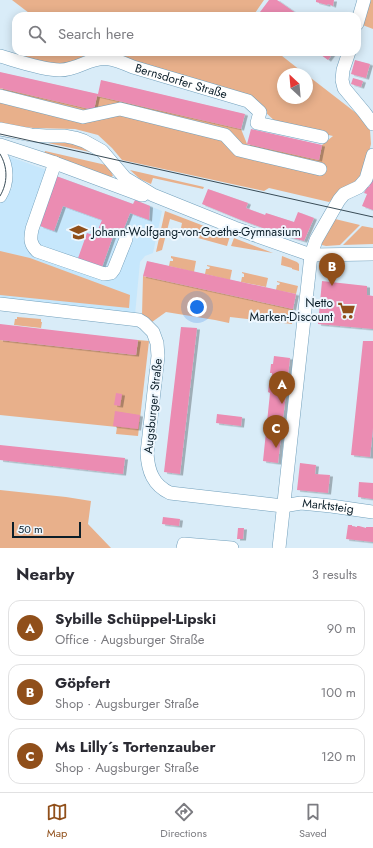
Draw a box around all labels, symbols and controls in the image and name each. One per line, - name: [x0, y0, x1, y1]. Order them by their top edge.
- search box: [12, 12, 361, 56]
- icon: search: [26, 23, 48, 45]
- text: Search here: [58, 23, 134, 45]
- street label: Bernsdorfer Straße: [133, 59, 229, 103]
- north arrow: [277, 68, 313, 104]
- school or university icon: Johann-Wolfgang-von-Goethe-Gymnasium: [69, 222, 89, 242]
- place label: Johann-Wolfgang-von-Goethe-Gymnasium: [90, 223, 301, 241]
- pin: B: [319, 253, 345, 286]
- place label: Netto Marken-Discount: [249, 294, 333, 326]
- your location: [187, 297, 207, 317]
- supermarket icon: Netto Marken-Discount: [336, 300, 356, 320]
- street label: Augsburger Straße: [139, 357, 167, 455]
- pin: A: [269, 371, 295, 404]
- pin: C: [263, 415, 289, 448]
- street label: Marktsteig: [302, 494, 355, 518]
- scale bar: [12, 520, 81, 539]
- text: 50 m: [18, 521, 43, 537]
- text: Nearby: [16, 562, 74, 586]
- text: 3 results: [312, 565, 357, 584]
- text: Sybille Schüppel-Lipski: [55, 608, 216, 630]
- text: A: [25, 619, 35, 638]
- text: 90 m: [327, 619, 356, 638]
- text: Office · Augsburger Straße: [55, 630, 204, 649]
- text: Göpfert: [55, 672, 110, 694]
- text: B: [26, 683, 34, 702]
- text: 100 m: [321, 683, 356, 702]
- text: Shop · Augsburger Straße: [55, 694, 199, 713]
- text: Ms Lilly´s Tortenzauber: [55, 736, 216, 758]
- text: C: [25, 747, 35, 766]
- text: 120 m: [321, 747, 356, 766]
- text: Shop · Augsburger Straße: [55, 758, 199, 777]
- tab: Map: [46, 801, 68, 841]
- tab: Directions: [160, 801, 207, 841]
- tab: Saved: [299, 801, 327, 841]

